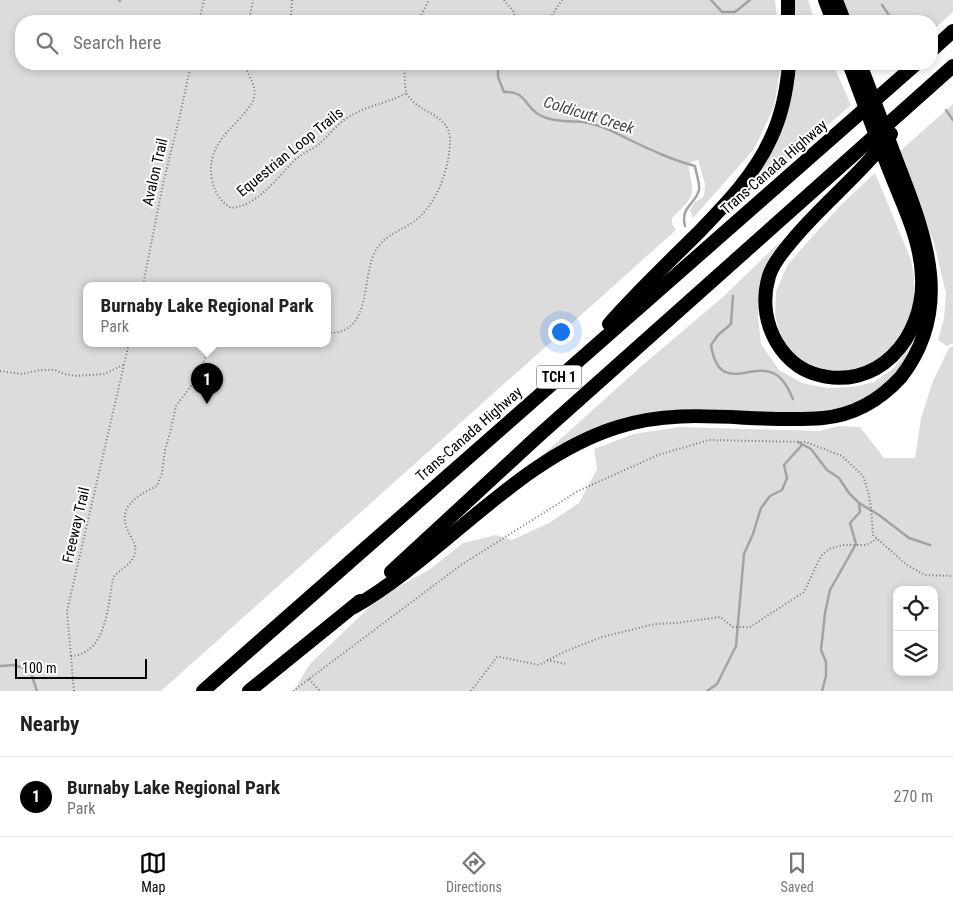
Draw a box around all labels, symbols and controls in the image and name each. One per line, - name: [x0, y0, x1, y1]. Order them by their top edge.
- search box: [15, 15, 938, 70]
- icon: search: [33, 29, 61, 57]
- text: Search here: [73, 31, 161, 54]
- water label: Coldicutt Creek: [541, 92, 638, 138]
- street label: Equestrian Loop Trails: [233, 104, 347, 200]
- street label: Trans-Canada Highway: [717, 116, 831, 218]
- street label: Avalon Trail: [138, 136, 172, 208]
- popup: [83, 282, 331, 347]
- text: Burnaby Lake Regional Park: [100, 294, 314, 317]
- text: Park: [100, 317, 129, 336]
- your location: [548, 319, 574, 345]
- pin: 1: [191, 363, 223, 404]
- road number: TCH 1: [536, 366, 582, 388]
- street label: Trans-Canada Highway: [412, 383, 526, 485]
- street label: Freeway Trail: [59, 485, 93, 565]
- map controls: [893, 586, 938, 676]
- button: locate: [893, 586, 938, 631]
- button: layers: [893, 631, 938, 676]
- scale bar: [15, 656, 148, 679]
- text: 100 m: [22, 660, 57, 676]
- text: Nearby: [20, 712, 79, 736]
- text: Burnaby Lake Regional Park: [67, 776, 280, 799]
- text: 1: [32, 787, 40, 806]
- text: 270 m: [894, 787, 933, 806]
- text: Park: [67, 799, 96, 818]
- tab: Map: [139, 849, 167, 895]
- tab: Directions: [446, 849, 502, 895]
- tab: Saved: [780, 849, 814, 895]

